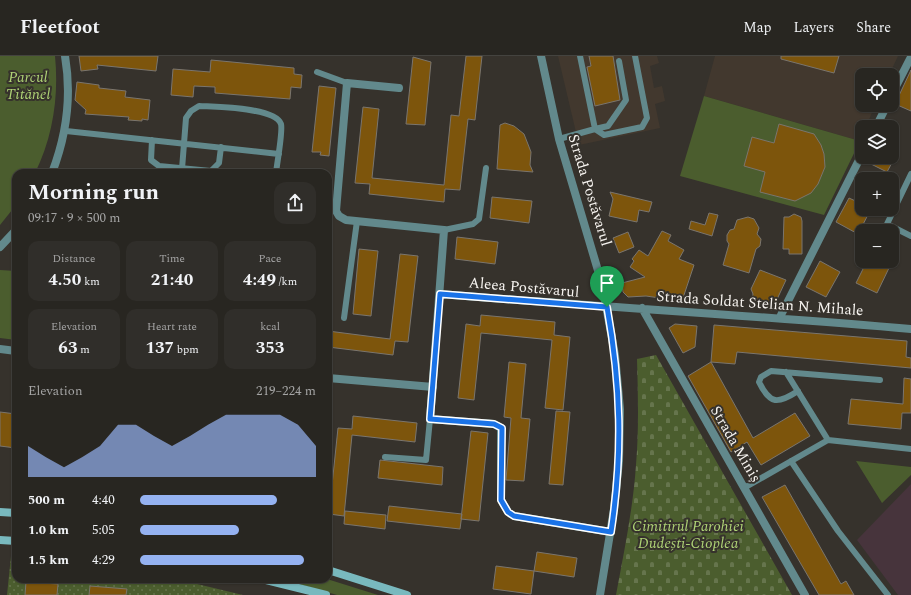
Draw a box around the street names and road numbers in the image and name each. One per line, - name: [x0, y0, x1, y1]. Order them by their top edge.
- street label: Strada Postăvarul: [562, 131, 617, 249]
- street label: Aleea Postăvarul: [468, 271, 580, 304]
- street label: Strada Soldat Stelian N. Mihale: [656, 285, 864, 322]
- street label: Strada Miniș: [704, 402, 767, 487]

